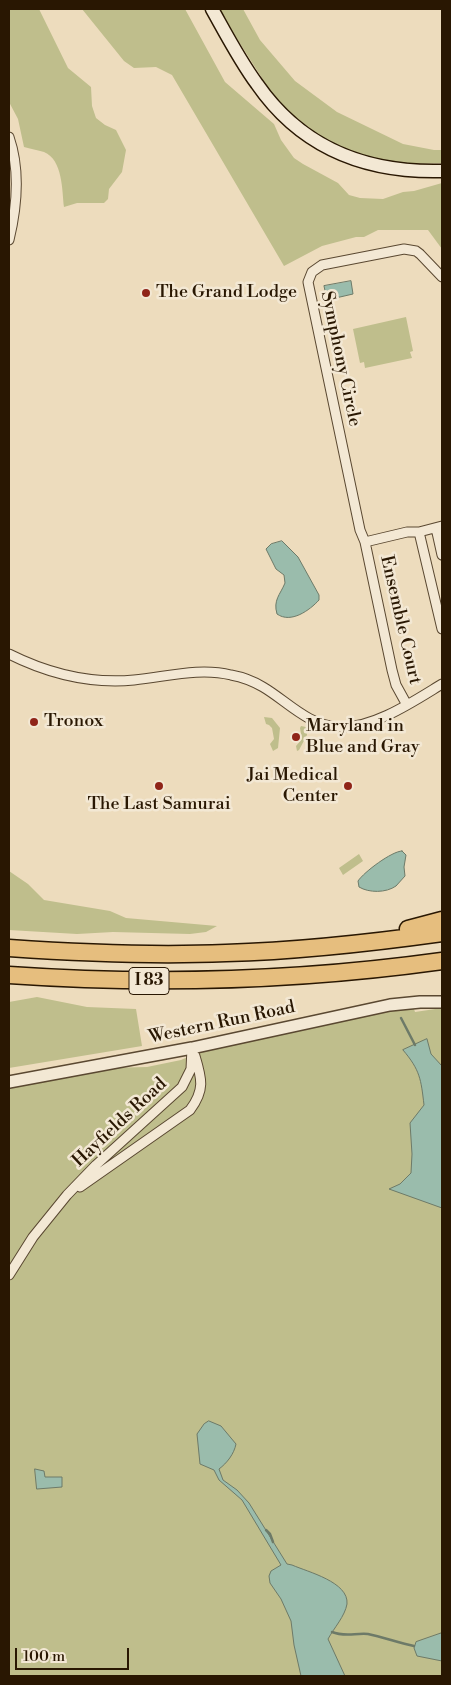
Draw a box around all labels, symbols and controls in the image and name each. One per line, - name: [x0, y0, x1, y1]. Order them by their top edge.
- place label: The Grand Lodge: [156, 282, 297, 304]
- marker: The Grand Lodge: [140, 287, 152, 299]
- street label: Symphony Circle: [315, 289, 365, 429]
- street label: Ensemble Court: [375, 553, 425, 687]
- place label: Tronox: [44, 711, 103, 733]
- marker: Tronox: [28, 716, 40, 728]
- place label: Maryland in Blue and Gray: [306, 716, 419, 759]
- marker: Maryland in Blue and Gray: [290, 731, 302, 743]
- place label: Jai Medical Center: [247, 765, 338, 808]
- marker: The Last Samurai: [153, 780, 165, 792]
- marker: Jai Medical Center: [342, 780, 354, 792]
- place label: The Last Samurai: [87, 794, 231, 816]
- road number: I 83: [129, 968, 169, 994]
- street label: Western Run Road: [147, 997, 297, 1049]
- street label: Hayfields Road: [68, 1074, 172, 1172]
- scale bar: [18, 1638, 131, 1670]
- text: 100 m: [23, 1647, 65, 1666]

